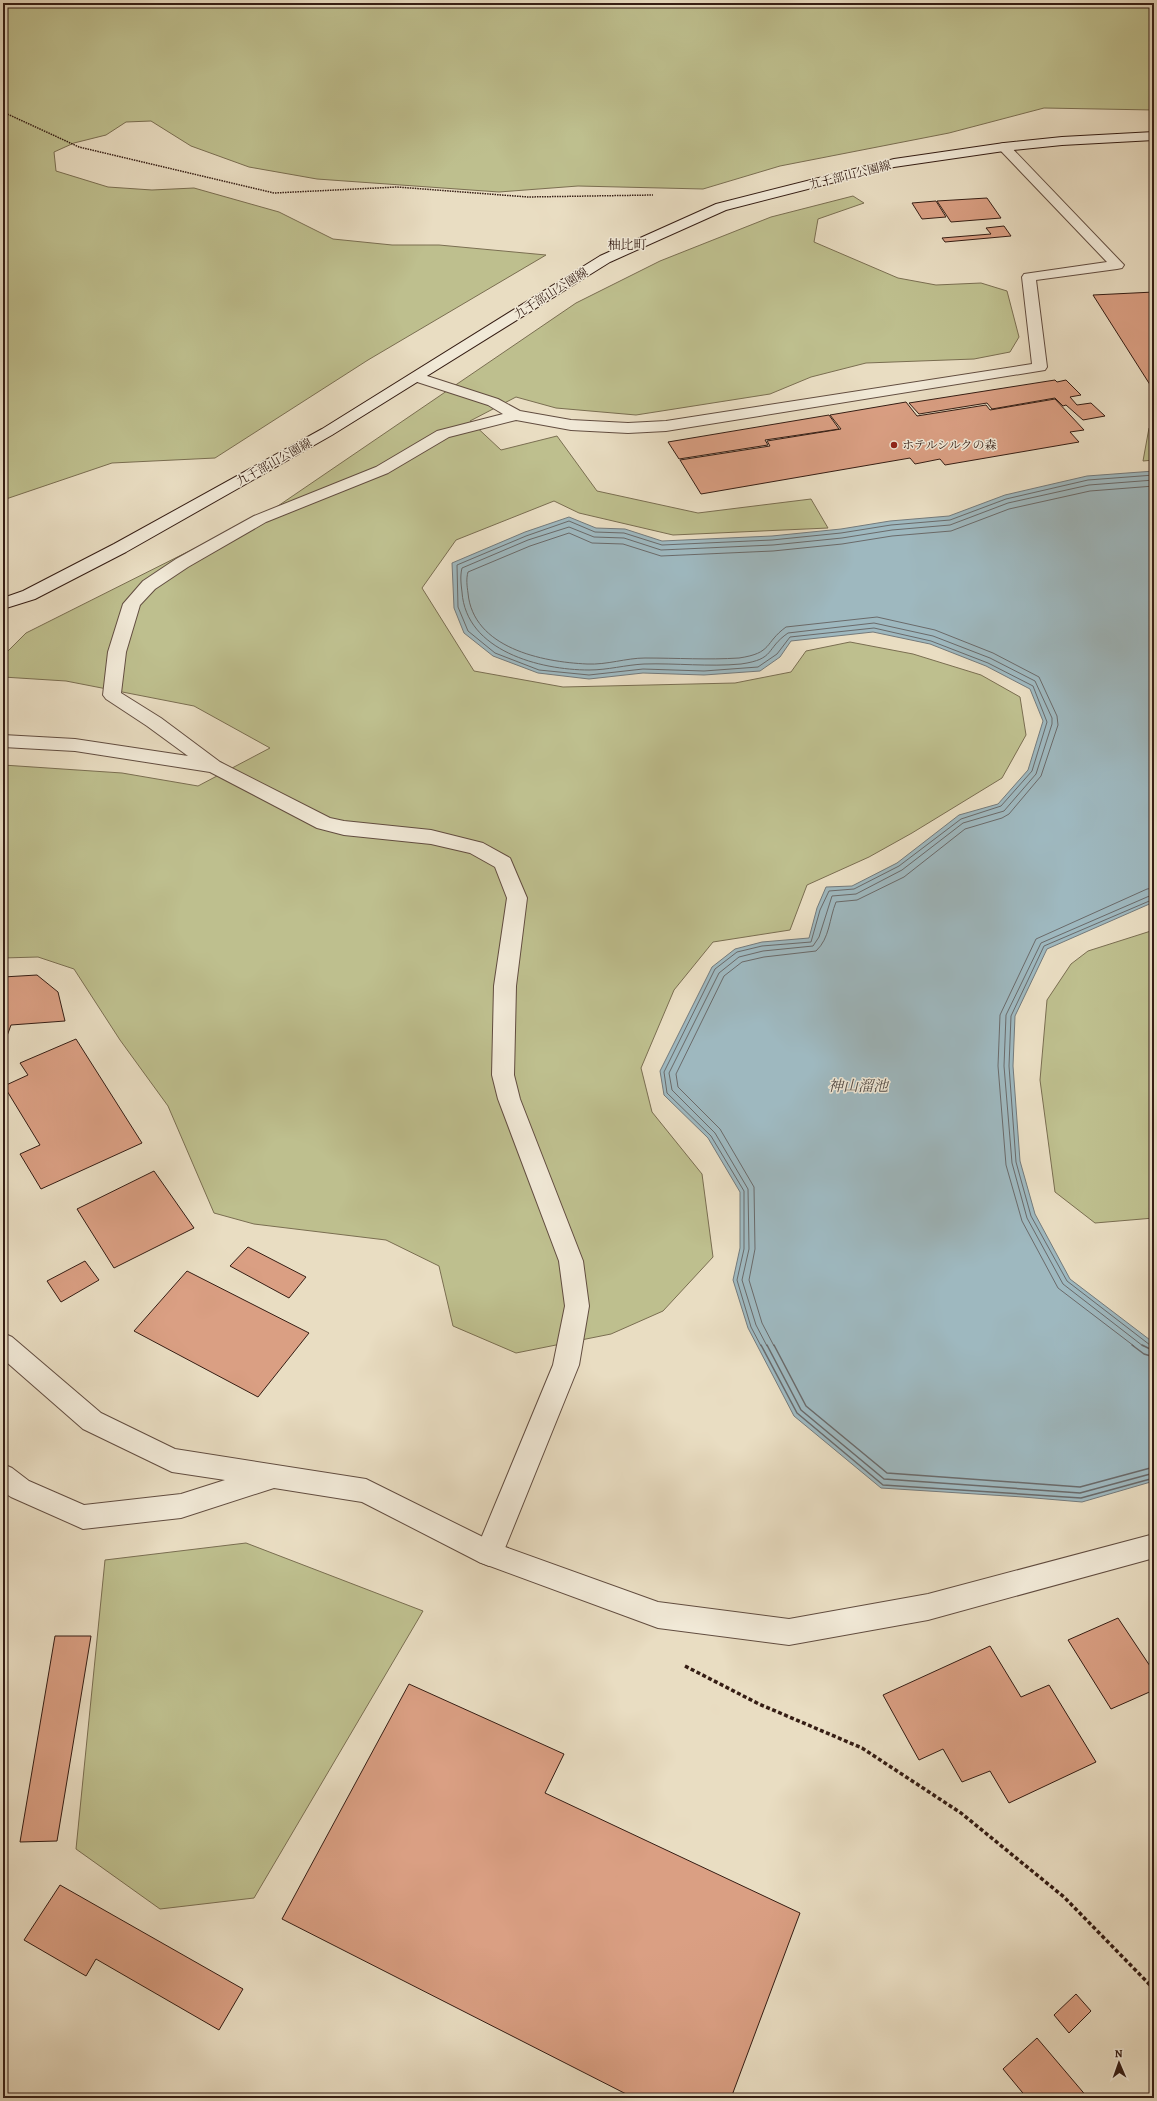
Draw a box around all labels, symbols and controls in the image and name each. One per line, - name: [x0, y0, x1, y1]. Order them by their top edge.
- street label: 九千部山公園線: [807, 157, 893, 193]
- district label: 柚比町: [607, 236, 647, 253]
- street label: 九千部山公園線: [511, 264, 591, 322]
- street label: 九千部山公園線: [233, 435, 315, 489]
- place label: ホテルシルクの森: [902, 437, 997, 453]
- marker: ホテルシルクの森: [889, 440, 899, 450]
- water label: 神山溜池: [828, 1076, 890, 1096]
- north arrow: [1099, 2043, 1139, 2083]
- text: N: [1114, 2046, 1123, 2061]

